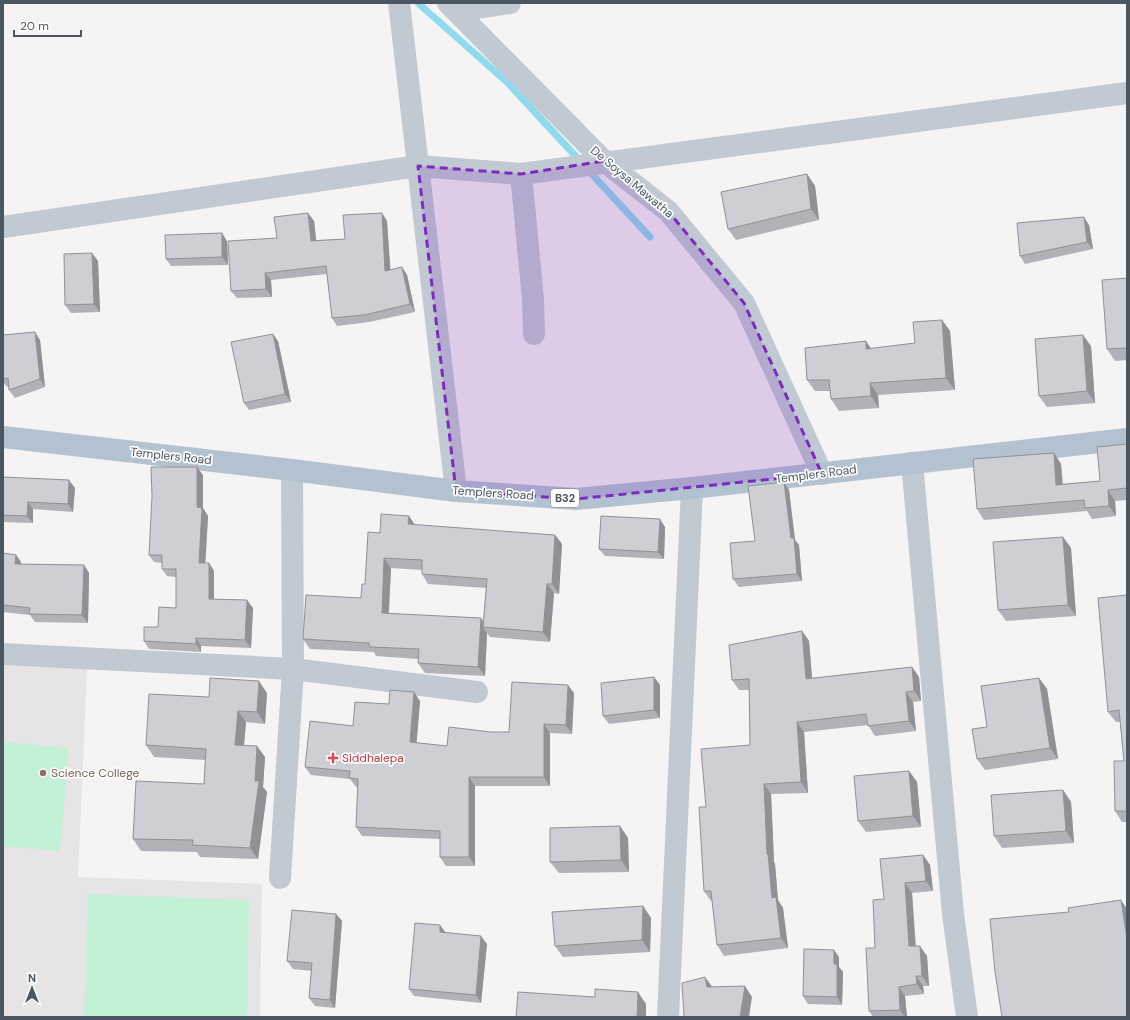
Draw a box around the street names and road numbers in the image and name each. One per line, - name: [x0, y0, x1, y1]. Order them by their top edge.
- street label: De Soysa Mawatha: [587, 142, 677, 222]
- street label: Templers Road: [130, 444, 212, 468]
- street label: Templers Road: [774, 461, 858, 487]
- street label: Templers Road: [452, 482, 534, 504]
- road number: B32: [551, 489, 579, 507]

